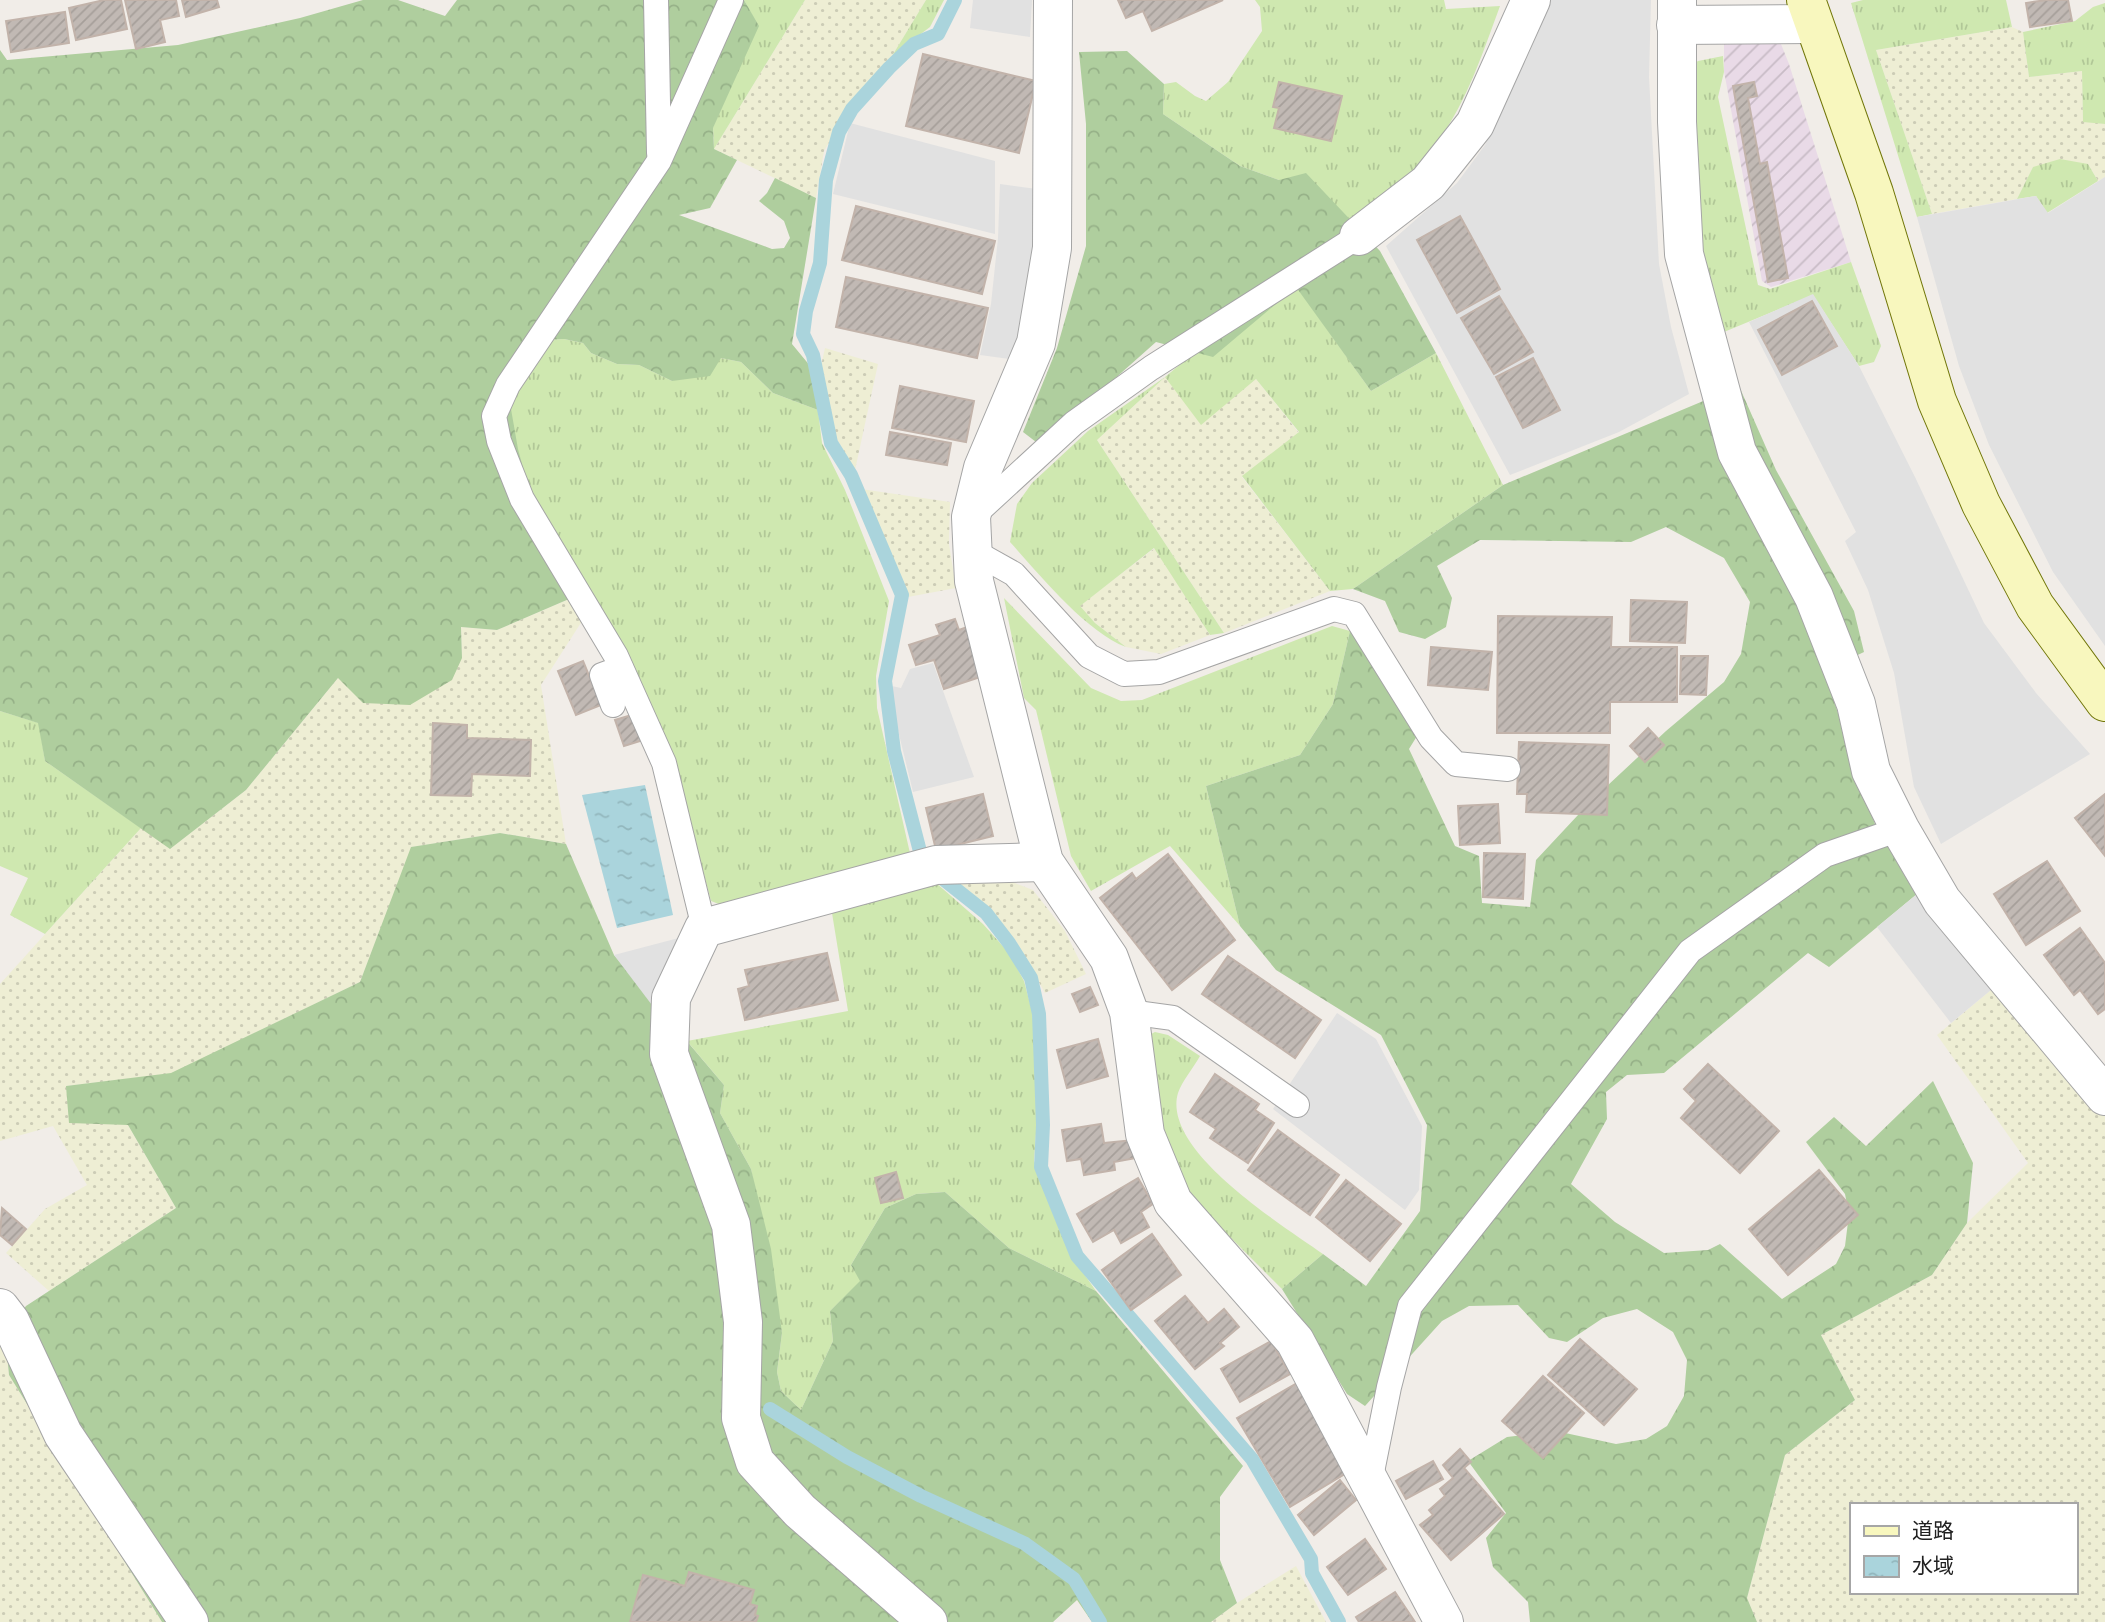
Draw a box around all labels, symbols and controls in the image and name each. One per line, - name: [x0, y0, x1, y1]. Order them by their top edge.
- legend: [1850, 1503, 2077, 1594]
- text: 道路: [1912, 1518, 1954, 1543]
- text: 水域: [1912, 1553, 1954, 1578]

